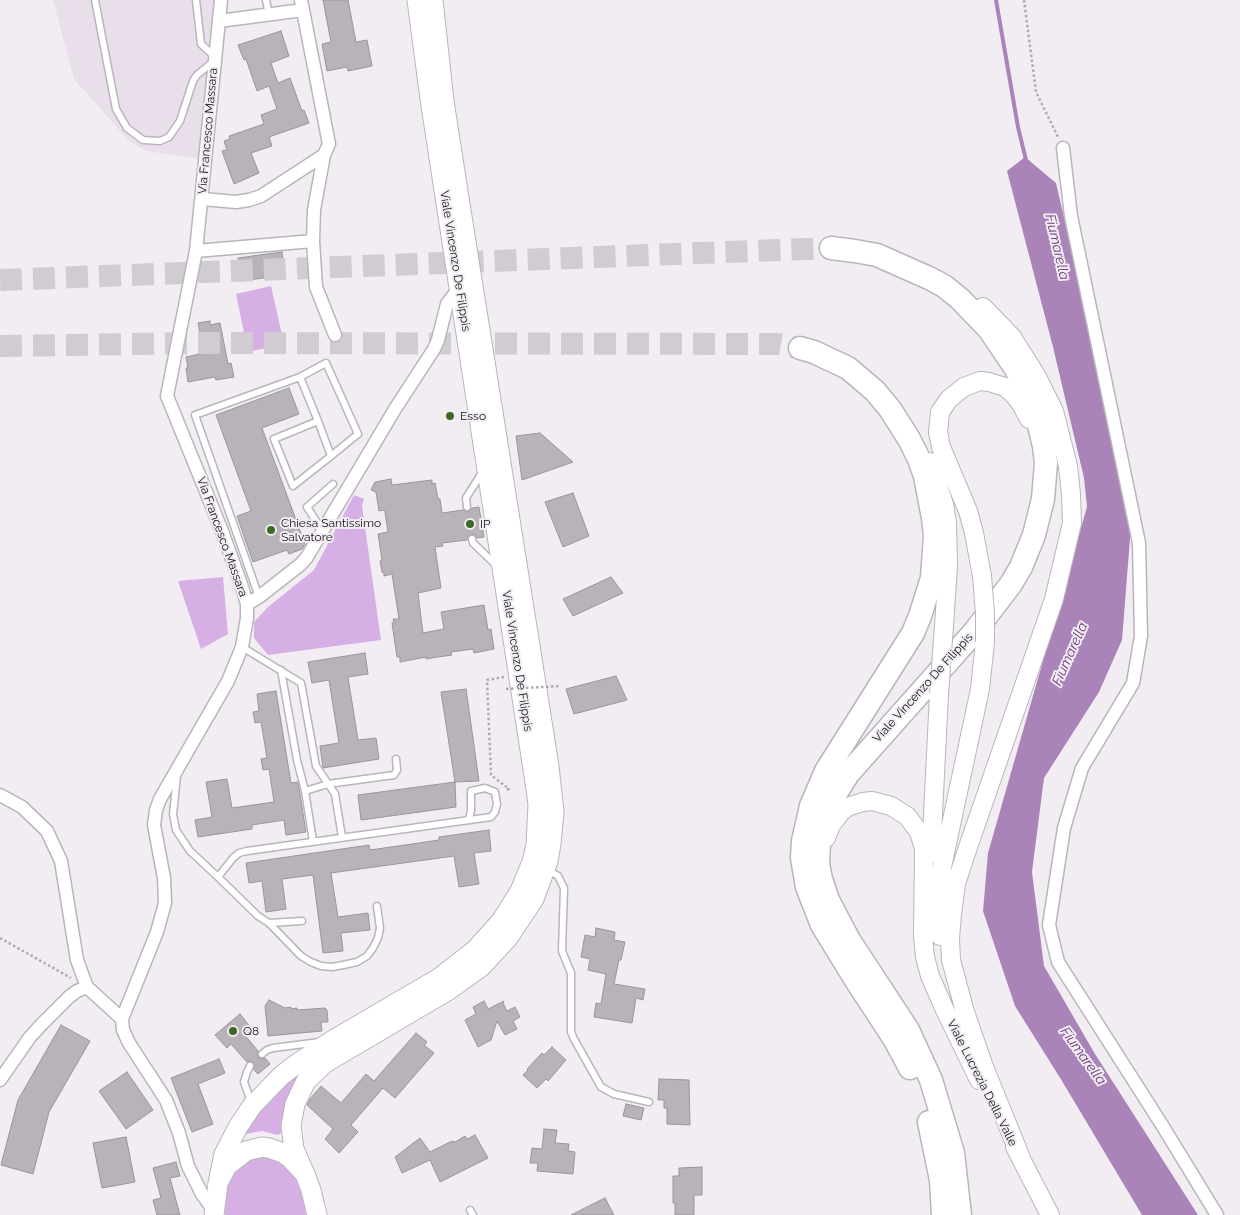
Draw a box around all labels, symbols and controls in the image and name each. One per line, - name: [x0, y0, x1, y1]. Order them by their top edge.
- street label: Via Francesco Massara: [195, 67, 221, 195]
- street label: Viale Vincenzo De Filippis: [437, 190, 473, 332]
- water label: Fiumarella: [1041, 212, 1073, 282]
- place label: Esso: [460, 409, 486, 423]
- marker: Esso: [444, 410, 456, 422]
- street label: Via Francesco Massara: [194, 475, 250, 599]
- place label: Chiesa Santissimo Salvatore: [281, 516, 381, 544]
- place label: IP: [480, 517, 490, 531]
- marker: IP: [464, 518, 476, 530]
- marker: Chiesa Santissimo Salvatore: [265, 524, 277, 536]
- street label: Viale Vincenzo De Filippis: [499, 590, 535, 732]
- water label: Fiumarella: [1049, 620, 1091, 688]
- street label: Viale Vincenzo De Filippis: [870, 630, 976, 746]
- street label: Viale Lucrezia Della Valle: [944, 1017, 1020, 1149]
- place label: Q8: [243, 1024, 259, 1038]
- water label: Fiumarella: [1056, 1024, 1110, 1088]
- marker: Q8: [227, 1025, 239, 1037]

